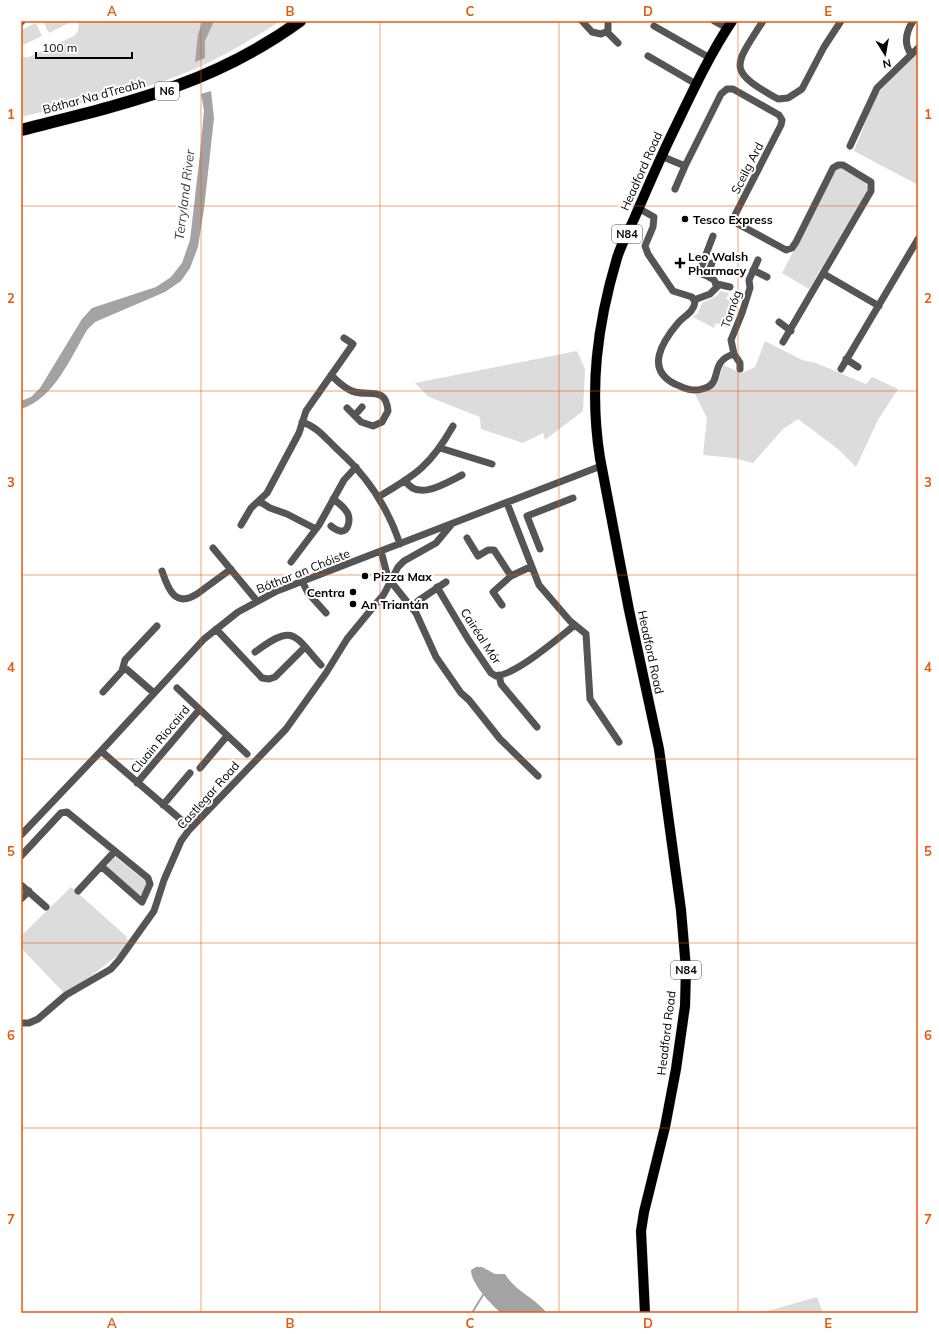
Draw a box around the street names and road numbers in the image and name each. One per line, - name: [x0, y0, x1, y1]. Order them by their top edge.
- street label: Bóthar Na dTreabh: [41, 75, 147, 117]
- road number: N6: [155, 82, 179, 100]
- street label: Headford Road: [617, 129, 665, 213]
- street label: Sceilg Ard: [728, 140, 766, 196]
- road number: N84: [612, 225, 642, 243]
- street label: Tornóg: [718, 288, 744, 330]
- street label: Bóthar an Chóiste: [254, 545, 352, 597]
- street label: Cairéal Mór: [457, 605, 505, 667]
- street label: Headford Road: [635, 609, 667, 695]
- street label: Cluain Riocaird: [127, 702, 193, 776]
- street label: Castlegar Road: [174, 758, 242, 832]
- road number: N84: [671, 961, 701, 979]
- street label: Headford Road: [653, 990, 679, 1076]

